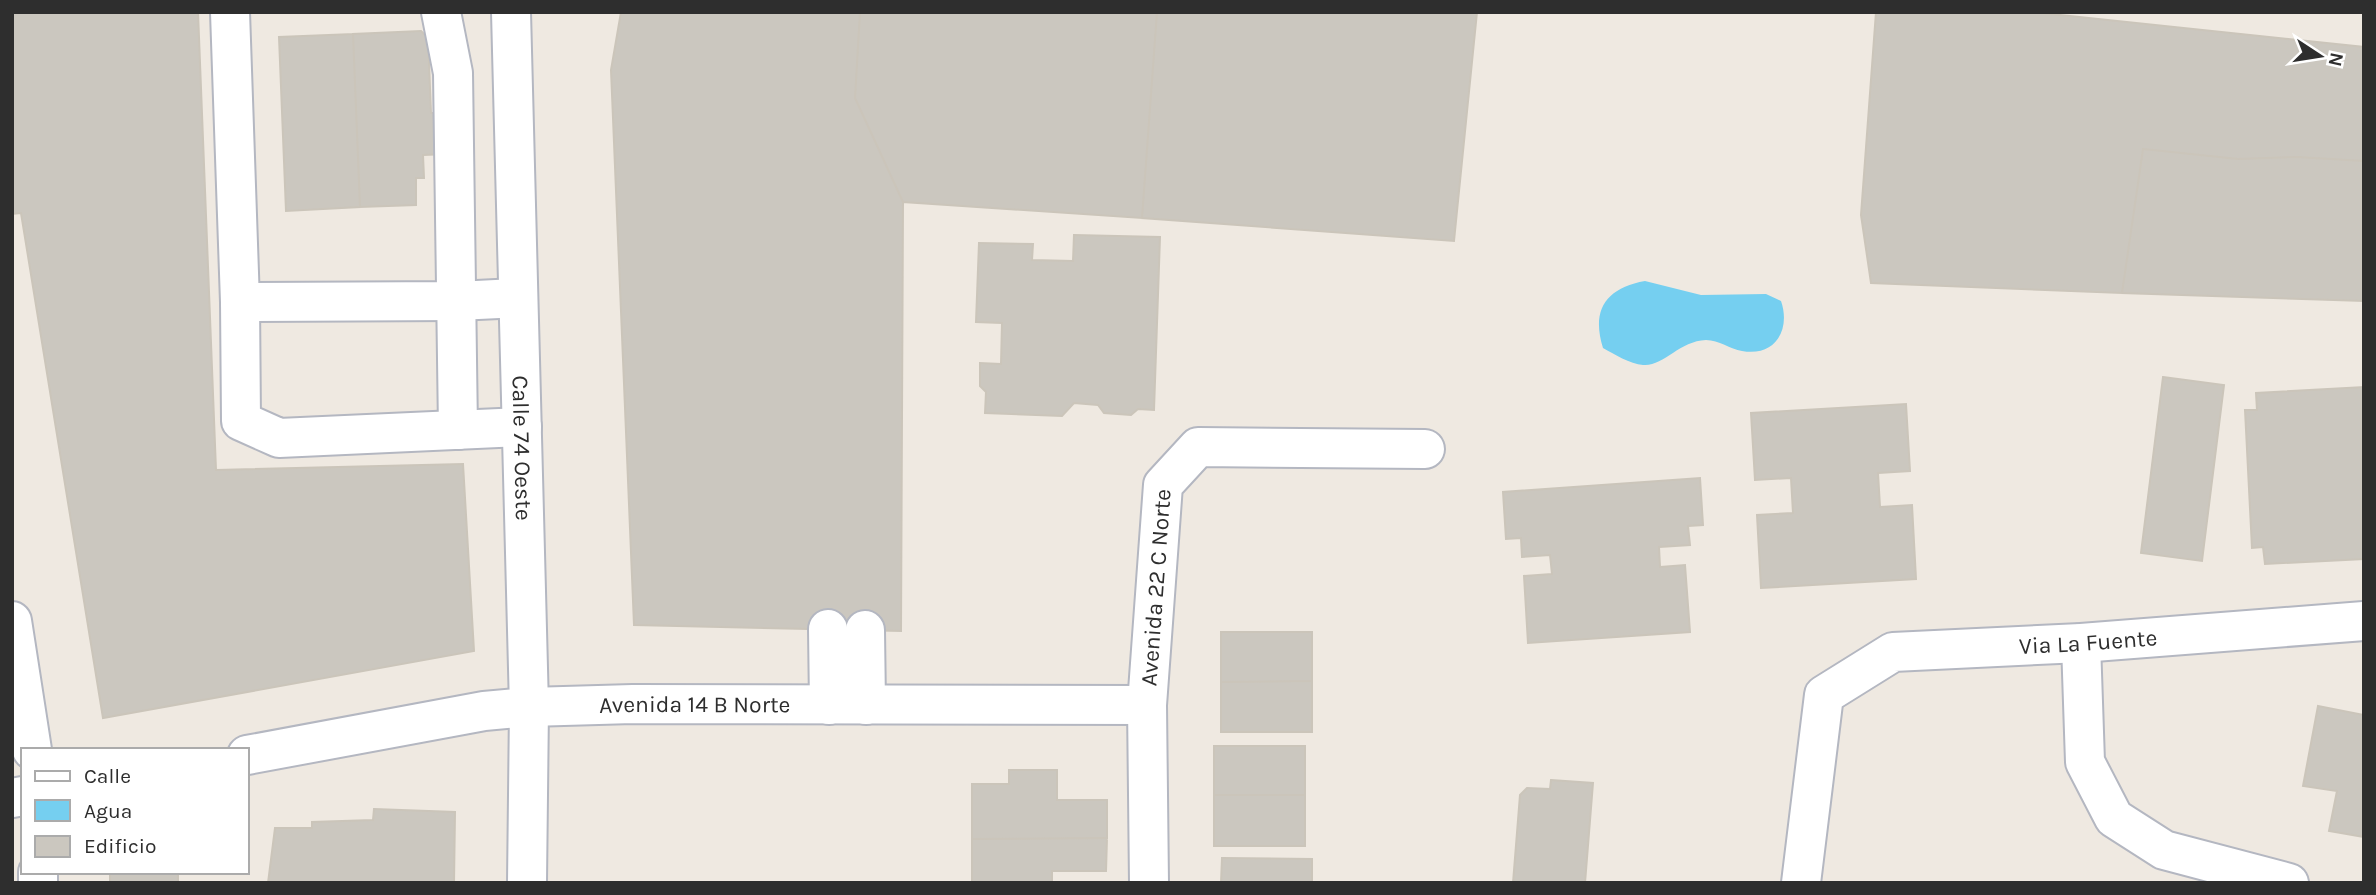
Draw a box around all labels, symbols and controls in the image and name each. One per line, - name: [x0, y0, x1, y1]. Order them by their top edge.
- north arrow: [2285, 21, 2355, 91]
- text: N: [2323, 50, 2348, 68]
- street label: Calle 74 Oeste: [507, 375, 538, 521]
- street label: Avenida 22 C Norte: [1135, 488, 1176, 687]
- street label: Via La Fuente: [2018, 624, 2158, 659]
- street label: Avenida 14 B Norte: [599, 690, 790, 718]
- legend: [21, 748, 248, 874]
- text: Calle: [84, 764, 131, 788]
- text: Agua: [84, 799, 132, 823]
- text: Edificio: [84, 834, 157, 858]

